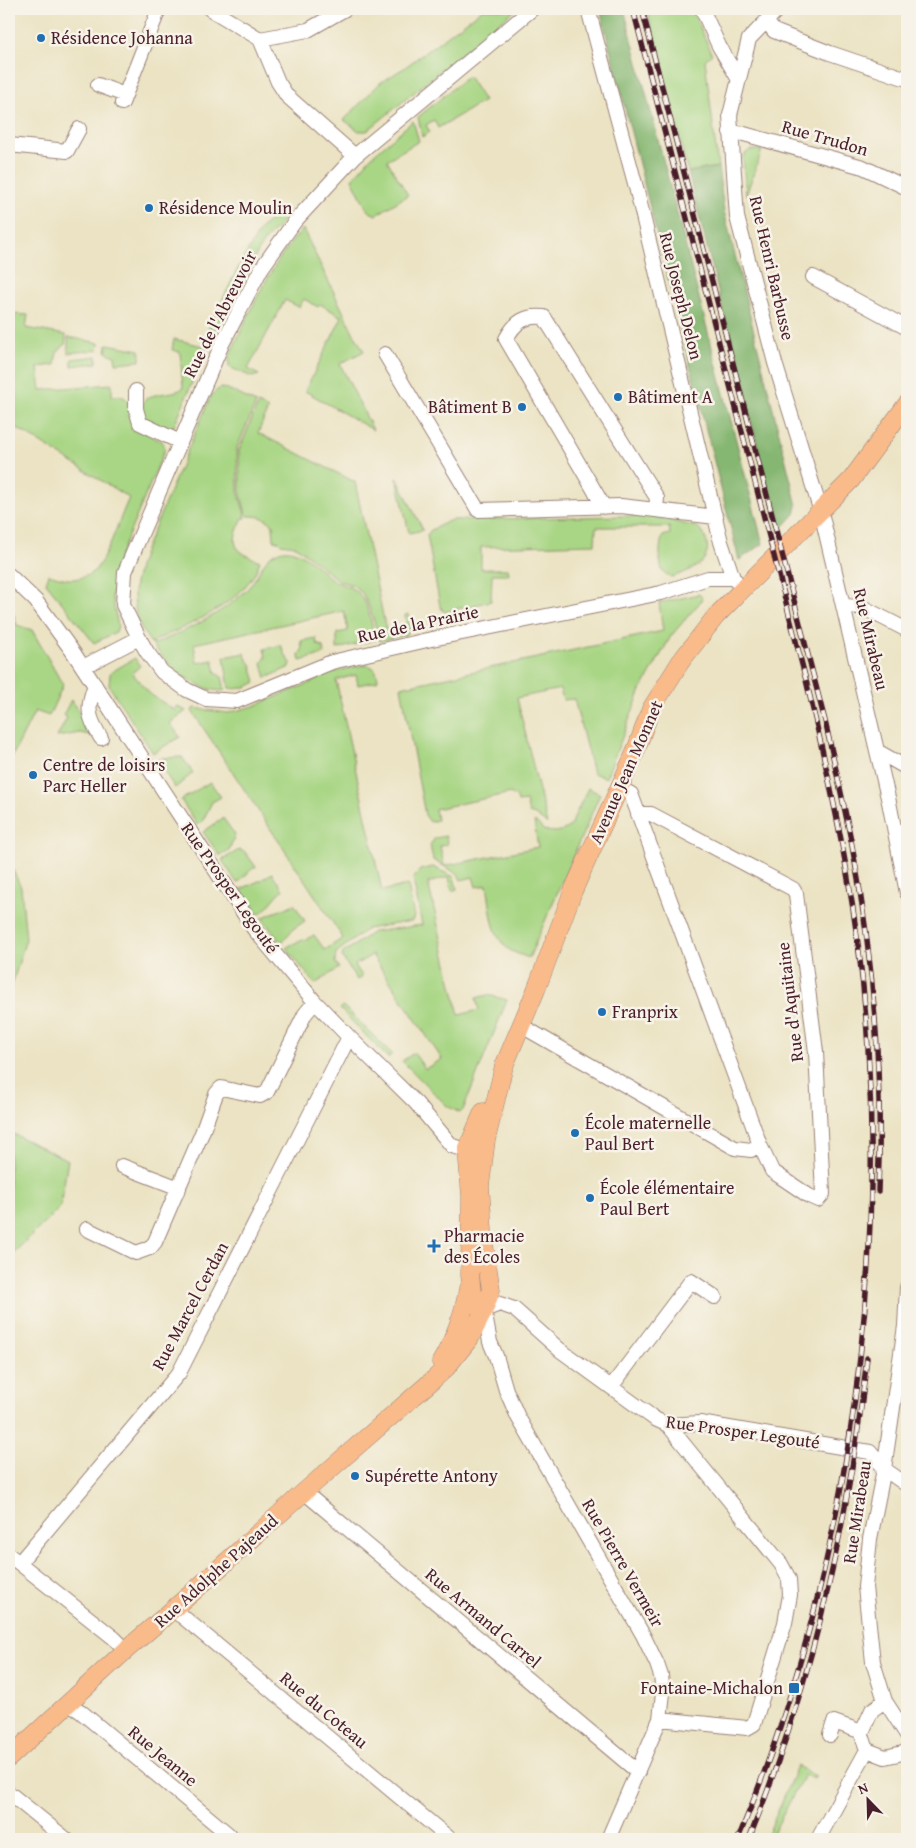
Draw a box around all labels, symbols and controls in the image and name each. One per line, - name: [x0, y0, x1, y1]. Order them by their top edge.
- place label: Résidence Johanna: [51, 24, 193, 51]
- marker: Résidence Johanna: [35, 32, 47, 44]
- street label: Rue Trudon: [779, 112, 871, 163]
- street label: Rue Henri Barbusse: [743, 193, 802, 343]
- place label: Résidence Moulin: [159, 194, 292, 221]
- marker: Résidence Moulin: [143, 202, 155, 214]
- street label: Rue Joseph Delon: [653, 229, 710, 362]
- street label: Rue de l'Abreuvoir: [176, 245, 264, 382]
- place label: Bâtiment A: [628, 383, 713, 410]
- marker: Bâtiment A: [612, 391, 624, 403]
- place label: Bâtiment B: [428, 393, 512, 420]
- marker: Bâtiment B: [516, 401, 528, 413]
- street label: Rue Mirabeau: [847, 585, 896, 693]
- street label: Rue de la Prairie: [355, 597, 481, 650]
- street label: Avenue Jean Monnet: [582, 695, 670, 848]
- place label: Centre de loisirs Parc Heller: [43, 751, 165, 799]
- marker: Centre de loisirs Parc Heller: [27, 769, 39, 781]
- street label: Rue Prosper Legouté: [175, 816, 286, 959]
- street label: Rue d'Aquitaine: [769, 941, 810, 1063]
- place label: Franprix: [612, 998, 679, 1025]
- marker: Franprix: [596, 1006, 608, 1018]
- place label: École maternelle Paul Bert: [585, 1109, 711, 1157]
- marker: École maternelle Paul Bert: [569, 1127, 581, 1139]
- place label: École élémentaire Paul Bert: [600, 1174, 734, 1222]
- marker: École élémentaire Paul Bert: [584, 1192, 596, 1204]
- place label: Pharmacie des Écoles: [444, 1222, 524, 1270]
- street label: Rue Marcel Cerdan: [144, 1237, 235, 1375]
- marker: Pharmacie des Écoles: [428, 1240, 440, 1252]
- street label: Rue Prosper Legouté: [664, 1407, 822, 1456]
- street label: Rue Mirabeau: [835, 1458, 878, 1565]
- place label: Supérette Antony: [365, 1462, 498, 1489]
- marker: Supérette Antony: [349, 1470, 361, 1482]
- street label: Rue Pierre Vermeir: [576, 1493, 672, 1633]
- street label: Rue Adolphe Pajeaud: [148, 1507, 284, 1634]
- street label: Rue Armand Carrel: [419, 1561, 547, 1674]
- street label: Rue du Coteau: [274, 1665, 374, 1755]
- place label: Fontaine-Michalon: [641, 1674, 783, 1701]
- marker: Fontaine-Michalon: [787, 1681, 801, 1695]
- street label: Rue Jeanne: [123, 1718, 204, 1793]
- north arrow: [844, 1776, 894, 1826]
- text: N: [855, 1777, 872, 1799]

